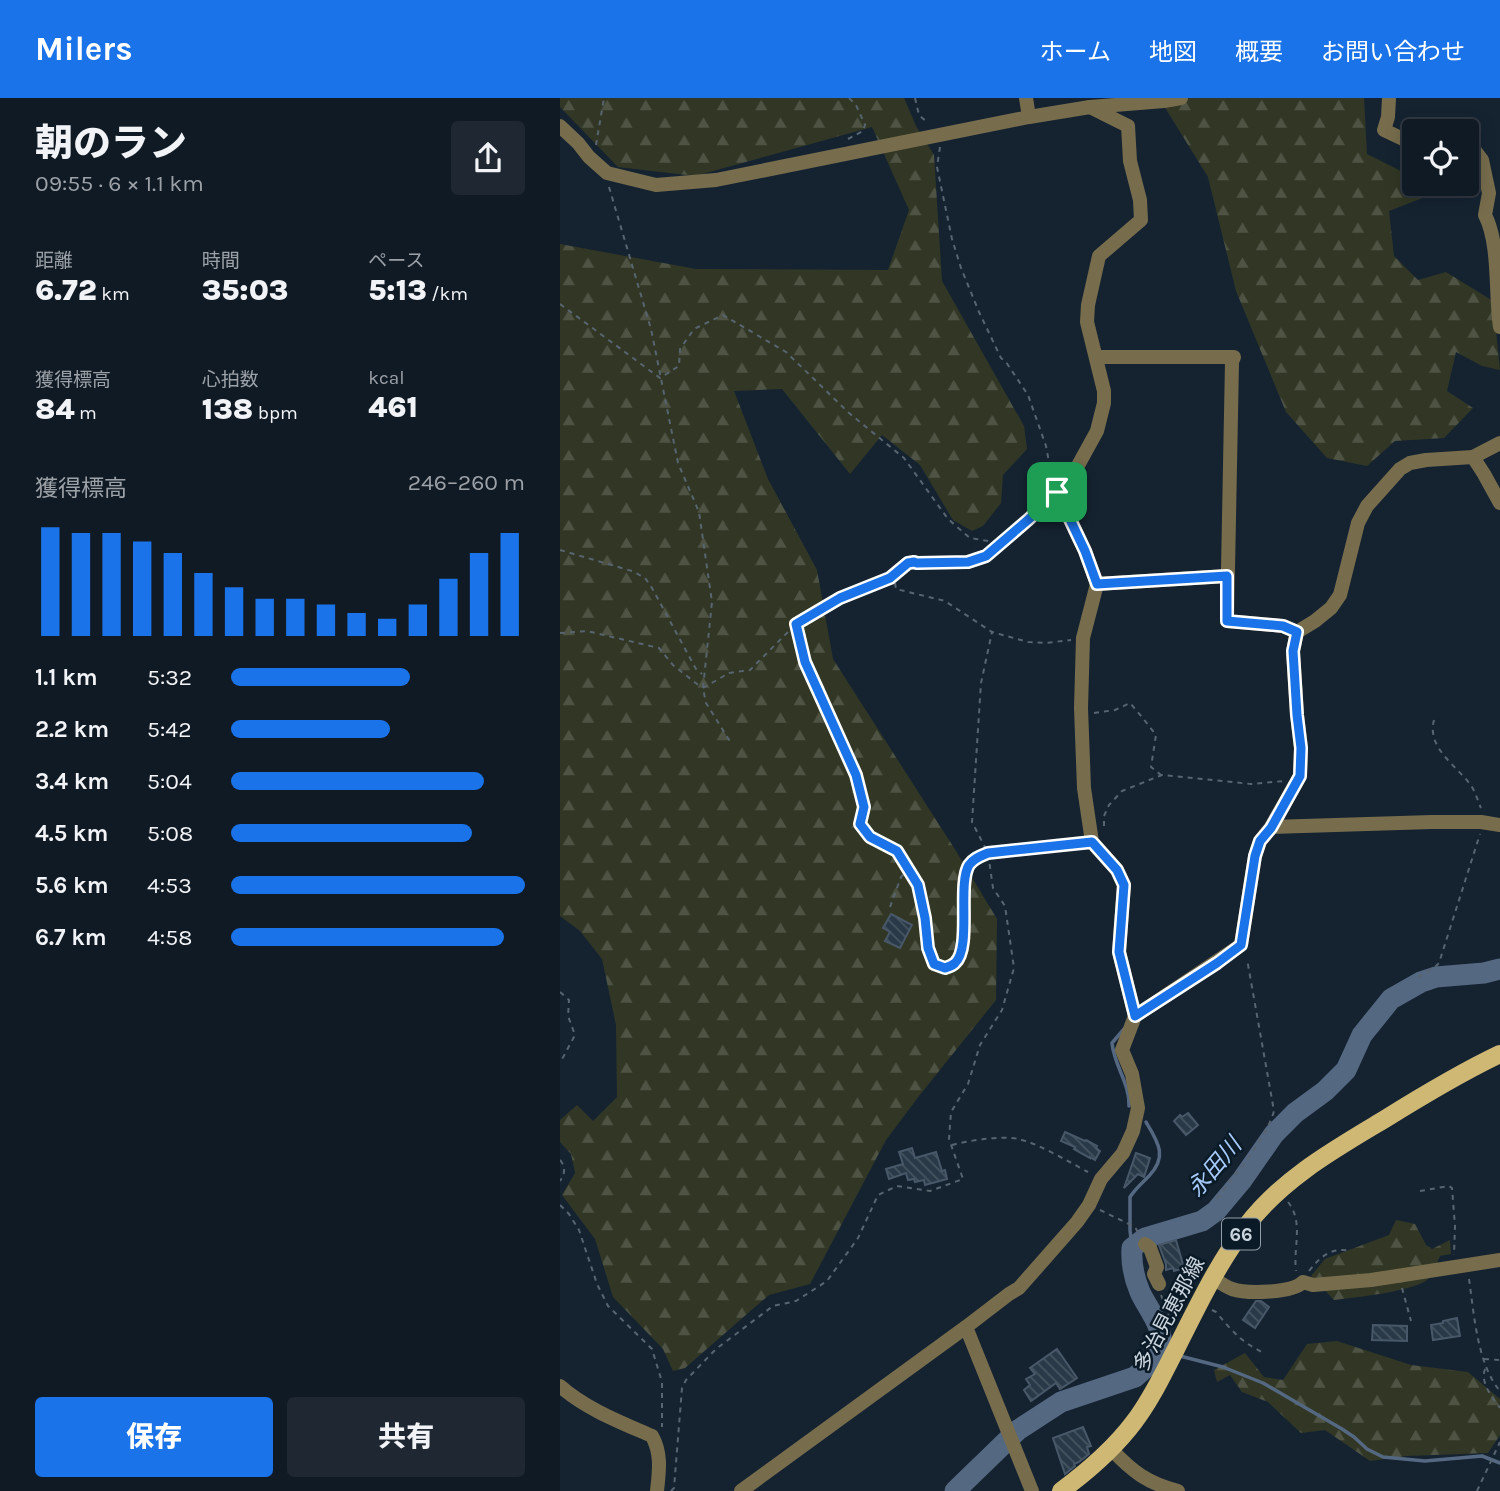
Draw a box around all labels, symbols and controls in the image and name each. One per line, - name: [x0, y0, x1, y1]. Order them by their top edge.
- text: Milers: [35, 30, 133, 68]
- text: ホーム: [1040, 38, 1111, 66]
- text: 地図: [1149, 38, 1197, 66]
- text: 概要: [1235, 38, 1283, 66]
- text: お問い合わせ: [1321, 38, 1465, 66]
- map controls: [1402, 119, 1479, 196]
- button: locate: [1402, 119, 1479, 196]
- text: 朝のラン: [35, 121, 187, 166]
- button: share: [451, 121, 525, 195]
- text: 09:55 · 6 × 1.1 km: [35, 170, 204, 197]
- text: 距離: [35, 250, 73, 272]
- text: 時間: [202, 250, 240, 272]
- text: ペース: [368, 250, 424, 272]
- text: 6.72: [35, 272, 97, 308]
- text: 35:03: [202, 272, 289, 308]
- text: 5:13: [368, 272, 427, 308]
- text: km: [97, 283, 130, 305]
- text: /km: [427, 283, 468, 305]
- text: kcal: [368, 367, 405, 389]
- text: 獲得標高: [35, 369, 111, 391]
- text: 心拍数: [202, 369, 259, 391]
- text: 461: [368, 389, 418, 425]
- text: 84: [35, 391, 74, 427]
- text: 138: [202, 391, 253, 427]
- text: m: [74, 402, 97, 424]
- text: bpm: [253, 402, 298, 424]
- pin: [1027, 462, 1087, 522]
- text: 246–260 m: [408, 469, 525, 496]
- icon: arrive: [1038, 473, 1076, 511]
- text: 獲得標高: [35, 475, 127, 502]
- text: 1.1 km: [35, 664, 98, 691]
- text: 5:32: [147, 664, 192, 691]
- text: 2.2 km: [35, 716, 109, 743]
- text: 5:42: [147, 716, 191, 743]
- text: 3.4 km: [35, 768, 109, 795]
- text: 5:04: [147, 768, 192, 795]
- text: 4.5 km: [35, 820, 108, 847]
- text: 5:08: [147, 820, 193, 847]
- text: 5.6 km: [35, 872, 109, 899]
- text: 4:53: [147, 872, 192, 899]
- text: 6.7 km: [35, 924, 107, 951]
- text: 4:58: [147, 924, 192, 951]
- water label: 永田川: [1182, 1130, 1249, 1202]
- road number: 66: [1222, 1218, 1260, 1250]
- street label: 多治見恵那線: [1129, 1253, 1209, 1375]
- button: 保存: [35, 1397, 273, 1477]
- button: 共有: [287, 1397, 525, 1477]

